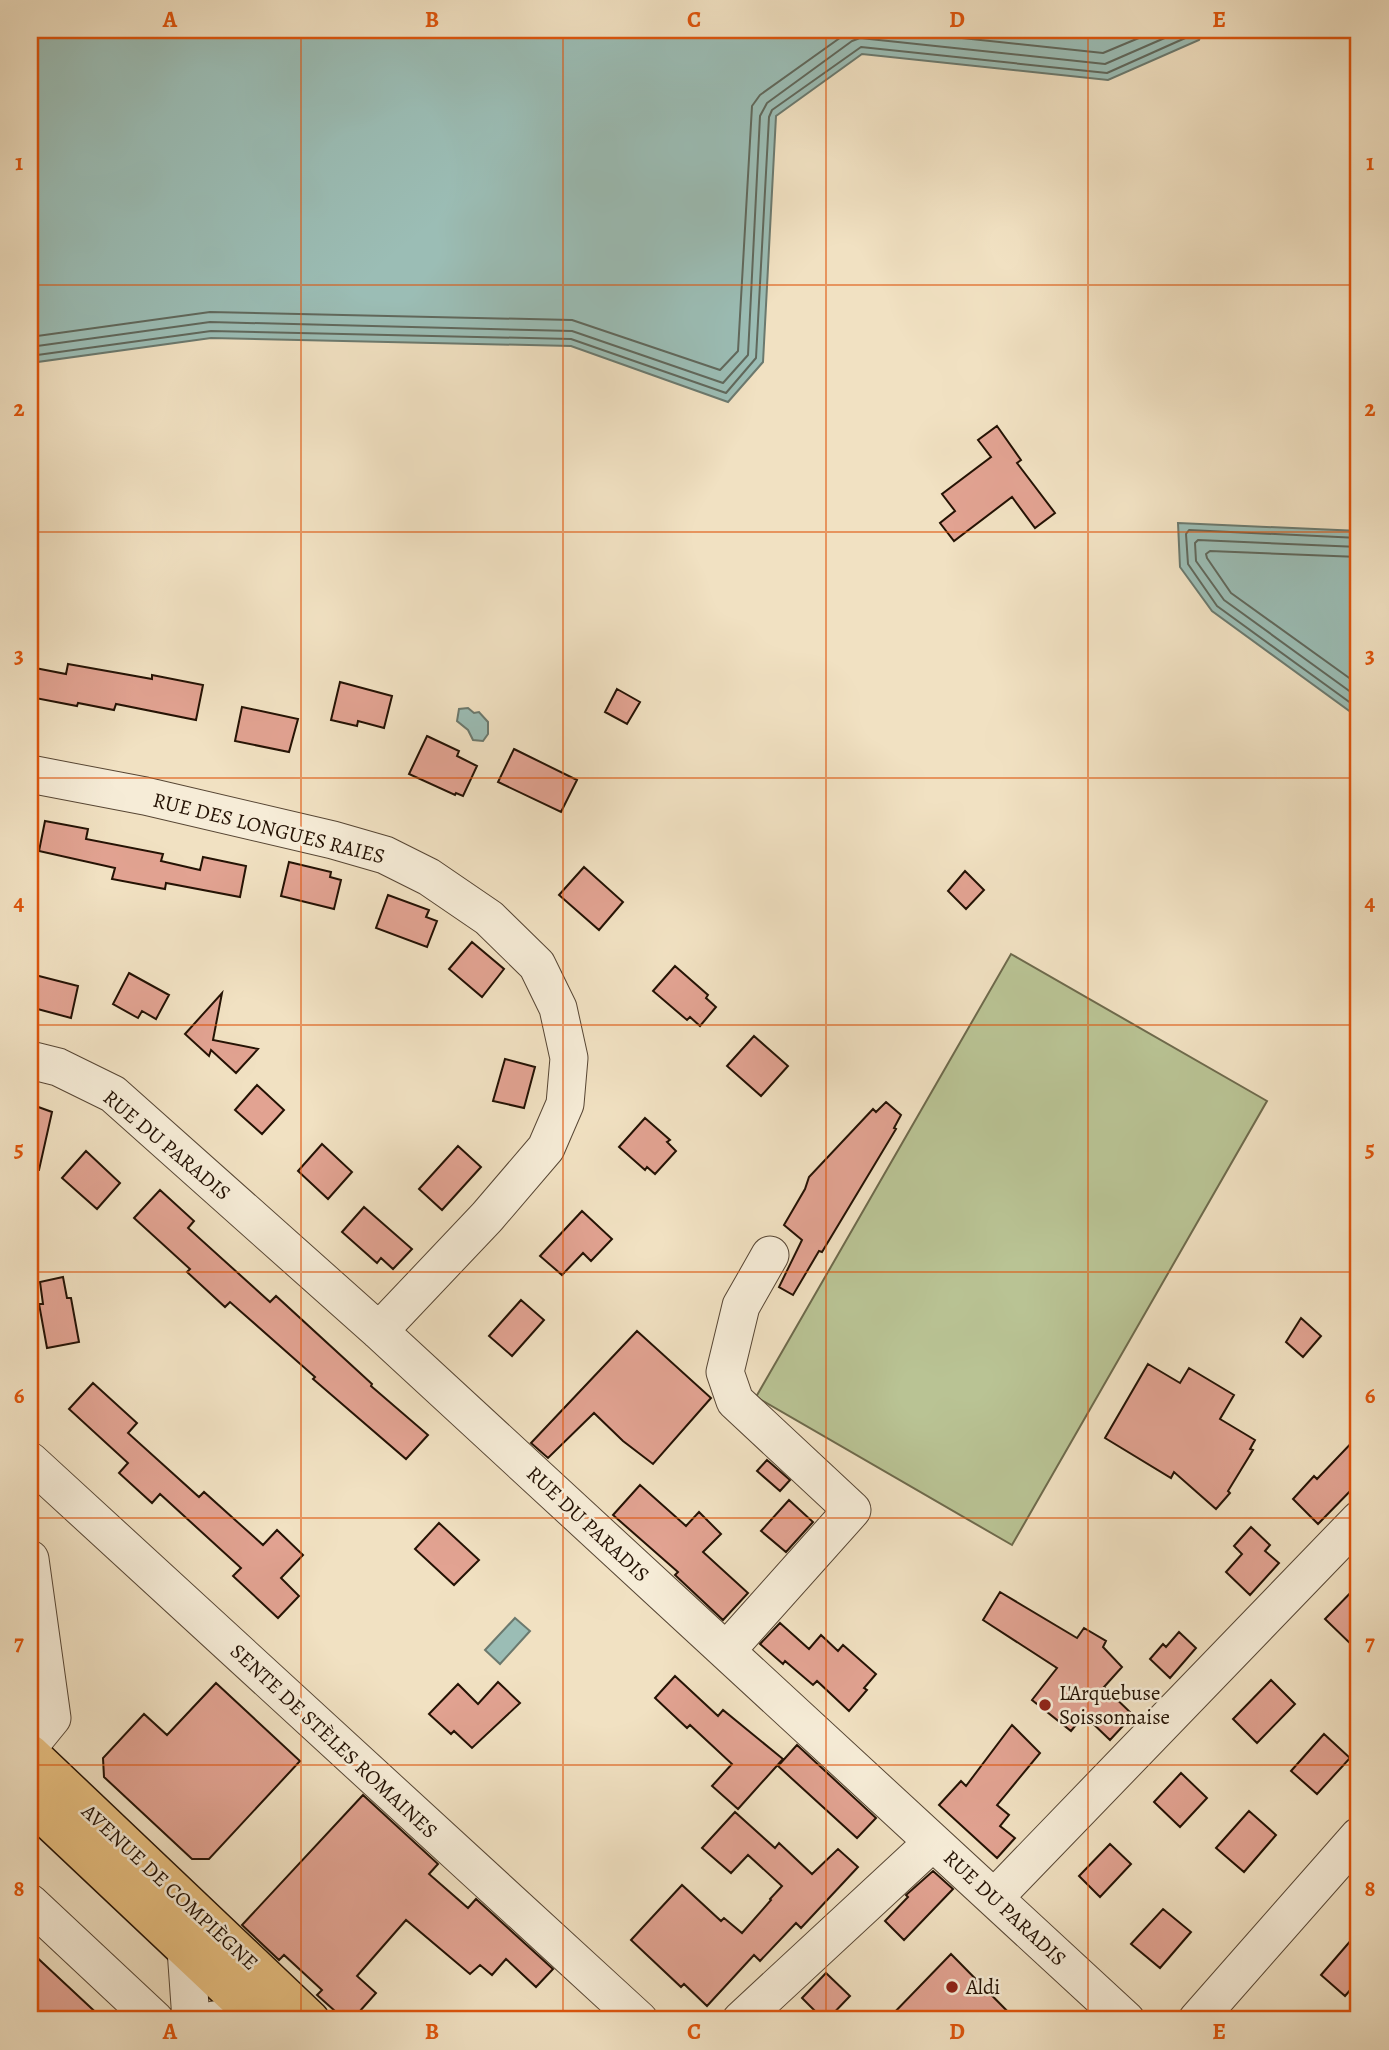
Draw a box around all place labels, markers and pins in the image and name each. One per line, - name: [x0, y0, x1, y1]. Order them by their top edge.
- place label: L'Arquebuse Soissonnaise: [1059, 1679, 1170, 1731]
- marker: L'Arquebuse Soissonnaise: [1037, 1697, 1053, 1713]
- place label: Aldi: [965, 1973, 1000, 2001]
- marker: Aldi: [944, 1979, 960, 1995]

